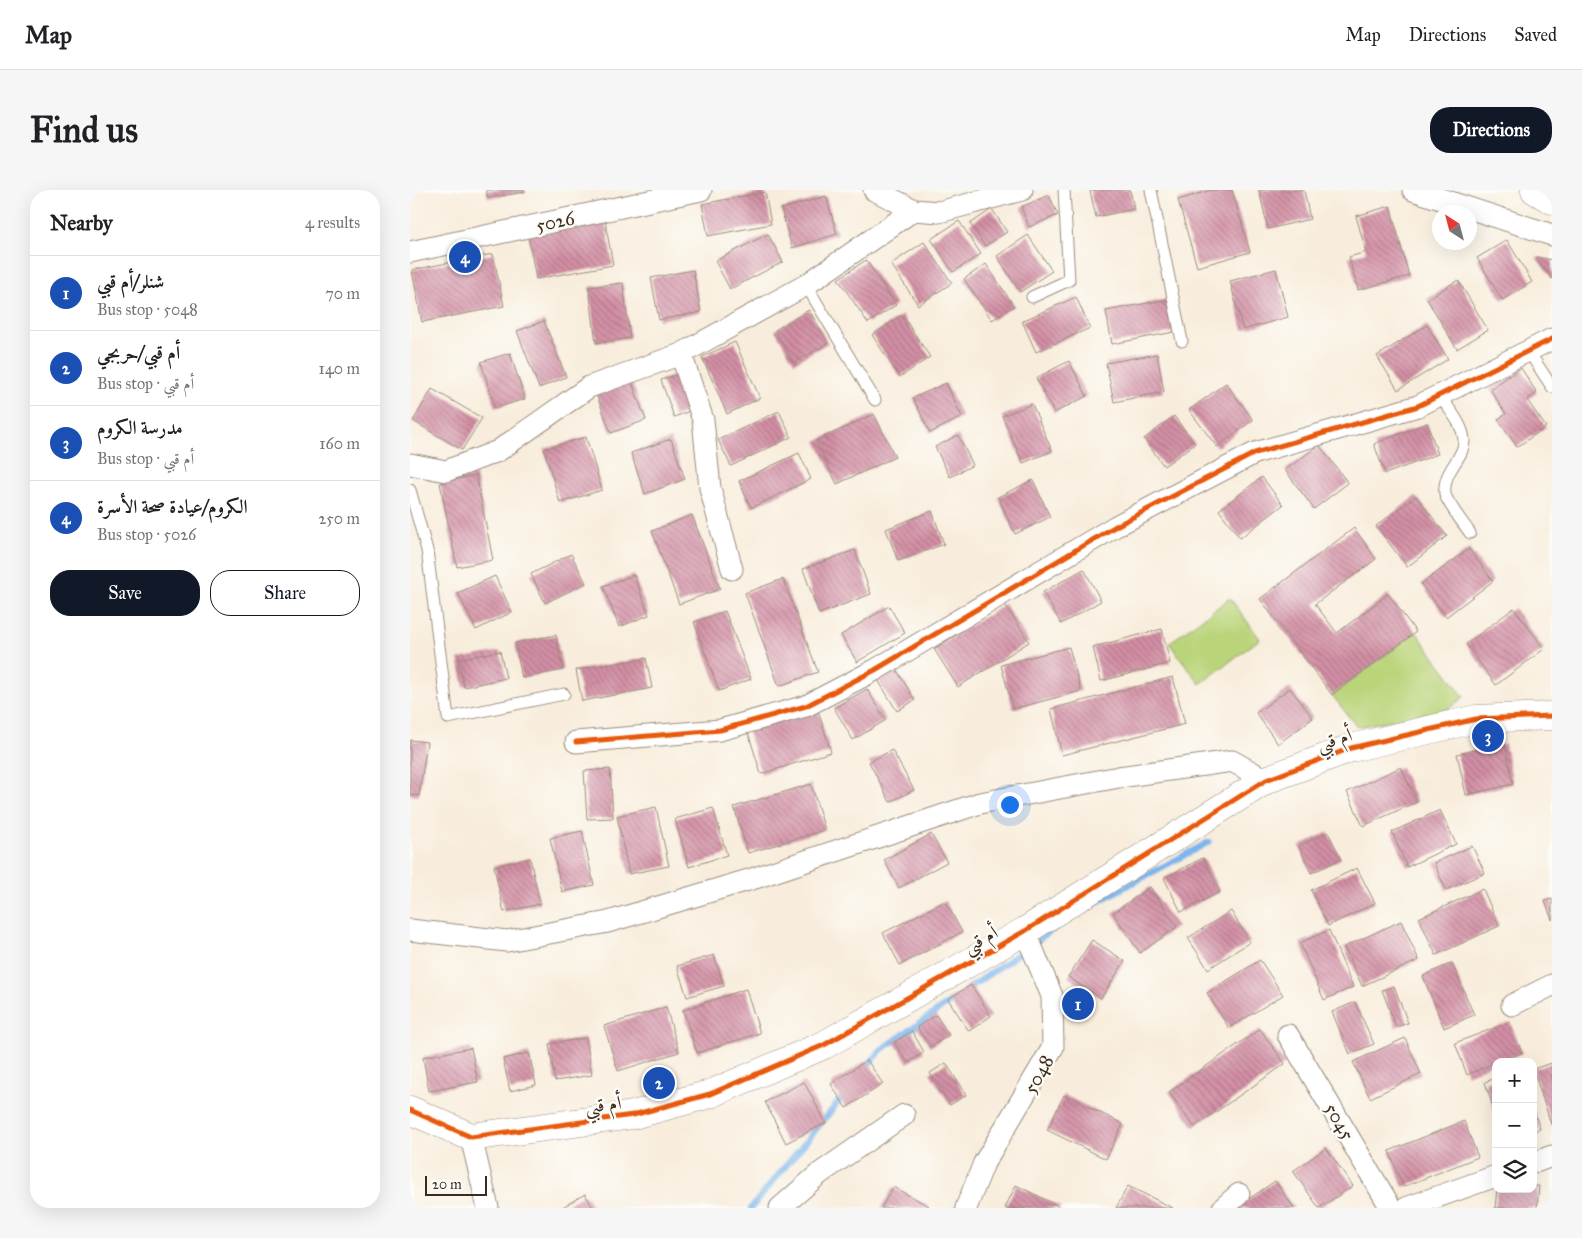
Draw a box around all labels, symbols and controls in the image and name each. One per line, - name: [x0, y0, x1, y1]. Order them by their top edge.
- text: Map: [25, 20, 72, 50]
- text: Map: [1345, 24, 1381, 46]
- text: Directions: [1409, 24, 1486, 46]
- text: Saved: [1514, 24, 1557, 46]
- button: Directions: [1430, 107, 1552, 153]
- text: Find us: [30, 109, 138, 152]
- north arrow: [1432, 205, 1477, 250]
- street label: 5026: [534, 206, 578, 237]
- text: Nearby: [50, 210, 113, 236]
- text: 4 results: [305, 213, 360, 232]
- pin: 4: [449, 238, 481, 276]
- text: شنلر/أم قبي: [97, 270, 164, 293]
- text: 1: [63, 284, 69, 303]
- text: 70 m: [325, 284, 360, 303]
- text: Bus stop · 5048: [97, 300, 198, 319]
- text: أم قبي/حربجي: [97, 341, 180, 364]
- text: 2: [62, 359, 70, 378]
- text: 140 m: [319, 359, 360, 378]
- text: Bus stop · أم قبي: [97, 374, 194, 393]
- text: مدرسة الكروم: [97, 416, 183, 439]
- text: 3: [63, 434, 69, 453]
- text: 160 m: [319, 434, 360, 453]
- text: Bus stop · أم قبي: [97, 449, 194, 468]
- text: الكروم/عيادة صحة الأسرة: [97, 495, 248, 518]
- text: 4: [62, 509, 70, 528]
- text: 250 m: [319, 509, 360, 528]
- text: Bus stop · 5026: [97, 525, 196, 544]
- button: Save: [50, 570, 200, 616]
- button: Share: [210, 570, 360, 616]
- pin: 3: [1472, 717, 1504, 755]
- street label: أم قبي: [1313, 722, 1358, 763]
- your location: [997, 792, 1023, 818]
- street label: أم قبي: [958, 919, 1006, 965]
- pin: 1: [1062, 985, 1094, 1023]
- street label: 5048: [1019, 1051, 1058, 1098]
- map controls: [1492, 1058, 1537, 1193]
- button: +: [1492, 1058, 1537, 1103]
- pin: 2: [643, 1064, 675, 1102]
- street label: أم قبي: [583, 1089, 624, 1125]
- street label: 5045: [1320, 1098, 1360, 1144]
- button: −: [1492, 1103, 1537, 1148]
- button: layers: [1492, 1148, 1537, 1193]
- scale bar: [425, 1173, 488, 1196]
- text: 20 m: [432, 1176, 462, 1193]

